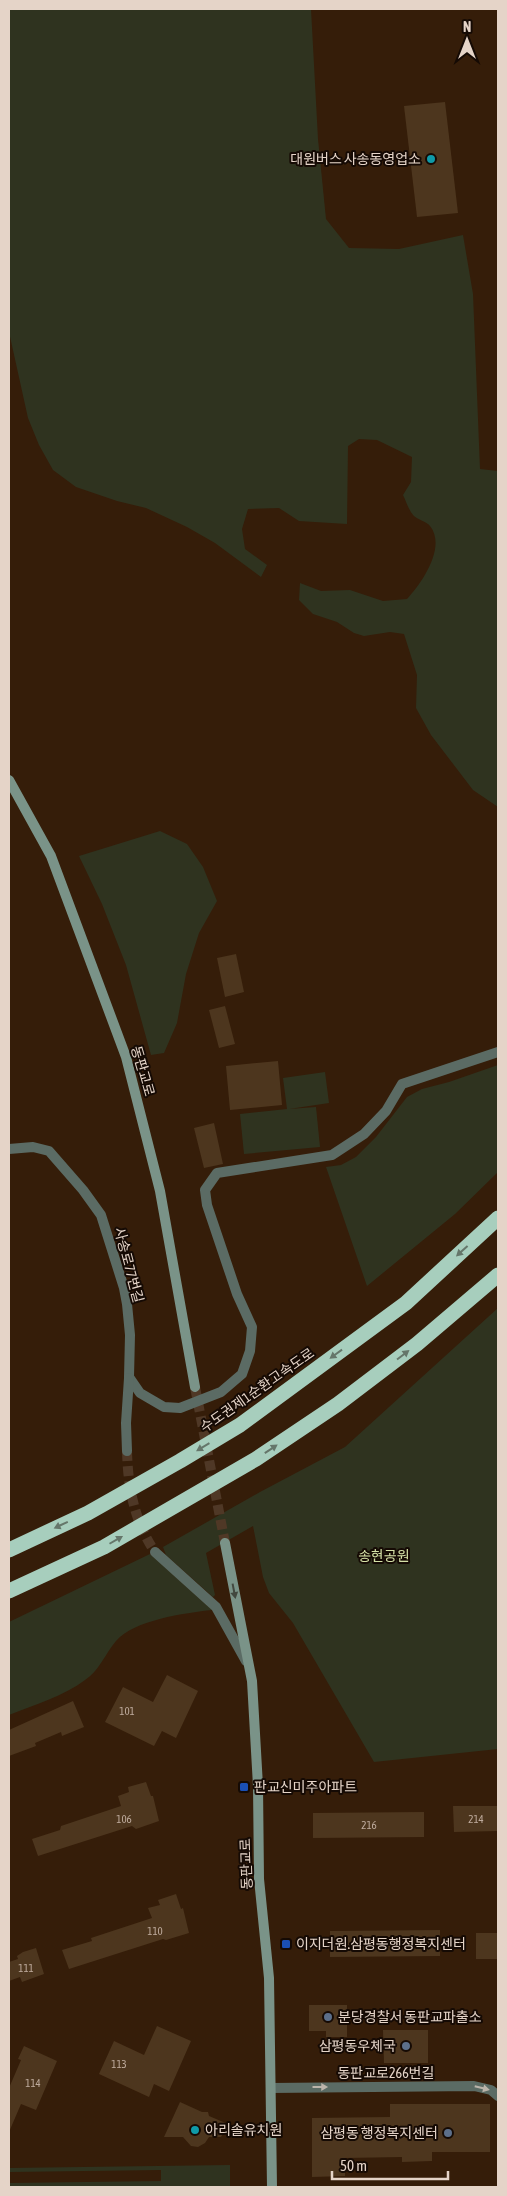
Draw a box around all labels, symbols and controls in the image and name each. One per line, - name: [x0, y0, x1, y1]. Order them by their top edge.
- north arrow: [442, 15, 492, 65]
- text: N: [463, 19, 471, 35]
- place label: 대원버스 사송동영업소: [290, 151, 421, 167]
- marker: 대원버스 사송동영업소: [425, 153, 437, 165]
- street label: 동판교로: [128, 1044, 158, 1098]
- street label: 사송로77번길: [111, 1225, 147, 1305]
- one-way arrow: [457, 1245, 469, 1257]
- street label: 수도권제1순환고속도로: [197, 1345, 317, 1435]
- one-way arrow: [330, 1349, 343, 1359]
- one-way arrow: [396, 1350, 410, 1360]
- one-way arrow: [197, 1442, 210, 1451]
- one-way arrow: [264, 1444, 278, 1454]
- one-way arrow: [54, 1522, 68, 1530]
- one-way arrow: [108, 1536, 123, 1544]
- park label: 송현공원: [358, 1548, 410, 1564]
- one-way arrow: [231, 1583, 239, 1599]
- house number: 101: [119, 1705, 135, 1717]
- place label: 판교신미주아파트: [254, 1779, 357, 1795]
- marker: 판교신미주아파트: [238, 1781, 250, 1793]
- house number: 106: [116, 1813, 132, 1825]
- house number: 214: [468, 1813, 484, 1825]
- house number: 216: [361, 1819, 377, 1831]
- street label: 동판교로: [237, 1838, 255, 1890]
- house number: 110: [147, 1925, 163, 1937]
- place label: 이지더원.삼평동행정복지센터: [296, 1936, 466, 1952]
- marker: 이지더원.삼평동행정복지센터: [280, 1938, 292, 1950]
- house number: 111: [18, 1962, 34, 1974]
- place label: 분당경찰서 동판교파출소: [338, 2009, 482, 2025]
- marker: 분당경찰서 동판교파출소: [322, 2011, 334, 2023]
- place label: 삼평동우체국: [319, 2038, 396, 2054]
- marker: 삼평동우체국: [400, 2040, 412, 2052]
- house number: 113: [111, 2058, 127, 2070]
- street label: 동판교로266번길: [337, 2065, 435, 2081]
- house number: 114: [25, 2077, 41, 2089]
- one-way arrow: [312, 2083, 328, 2091]
- one-way arrow: [474, 2084, 490, 2092]
- place label: 아리솔유치원: [205, 2122, 282, 2138]
- marker: 아리솔유치원: [189, 2124, 201, 2136]
- place label: 삼평동 행정복지센터: [320, 2125, 438, 2141]
- marker: 삼평동 행정복지센터: [442, 2127, 454, 2139]
- scale bar: [332, 2148, 448, 2180]
- text: 50 m: [340, 2157, 367, 2174]

